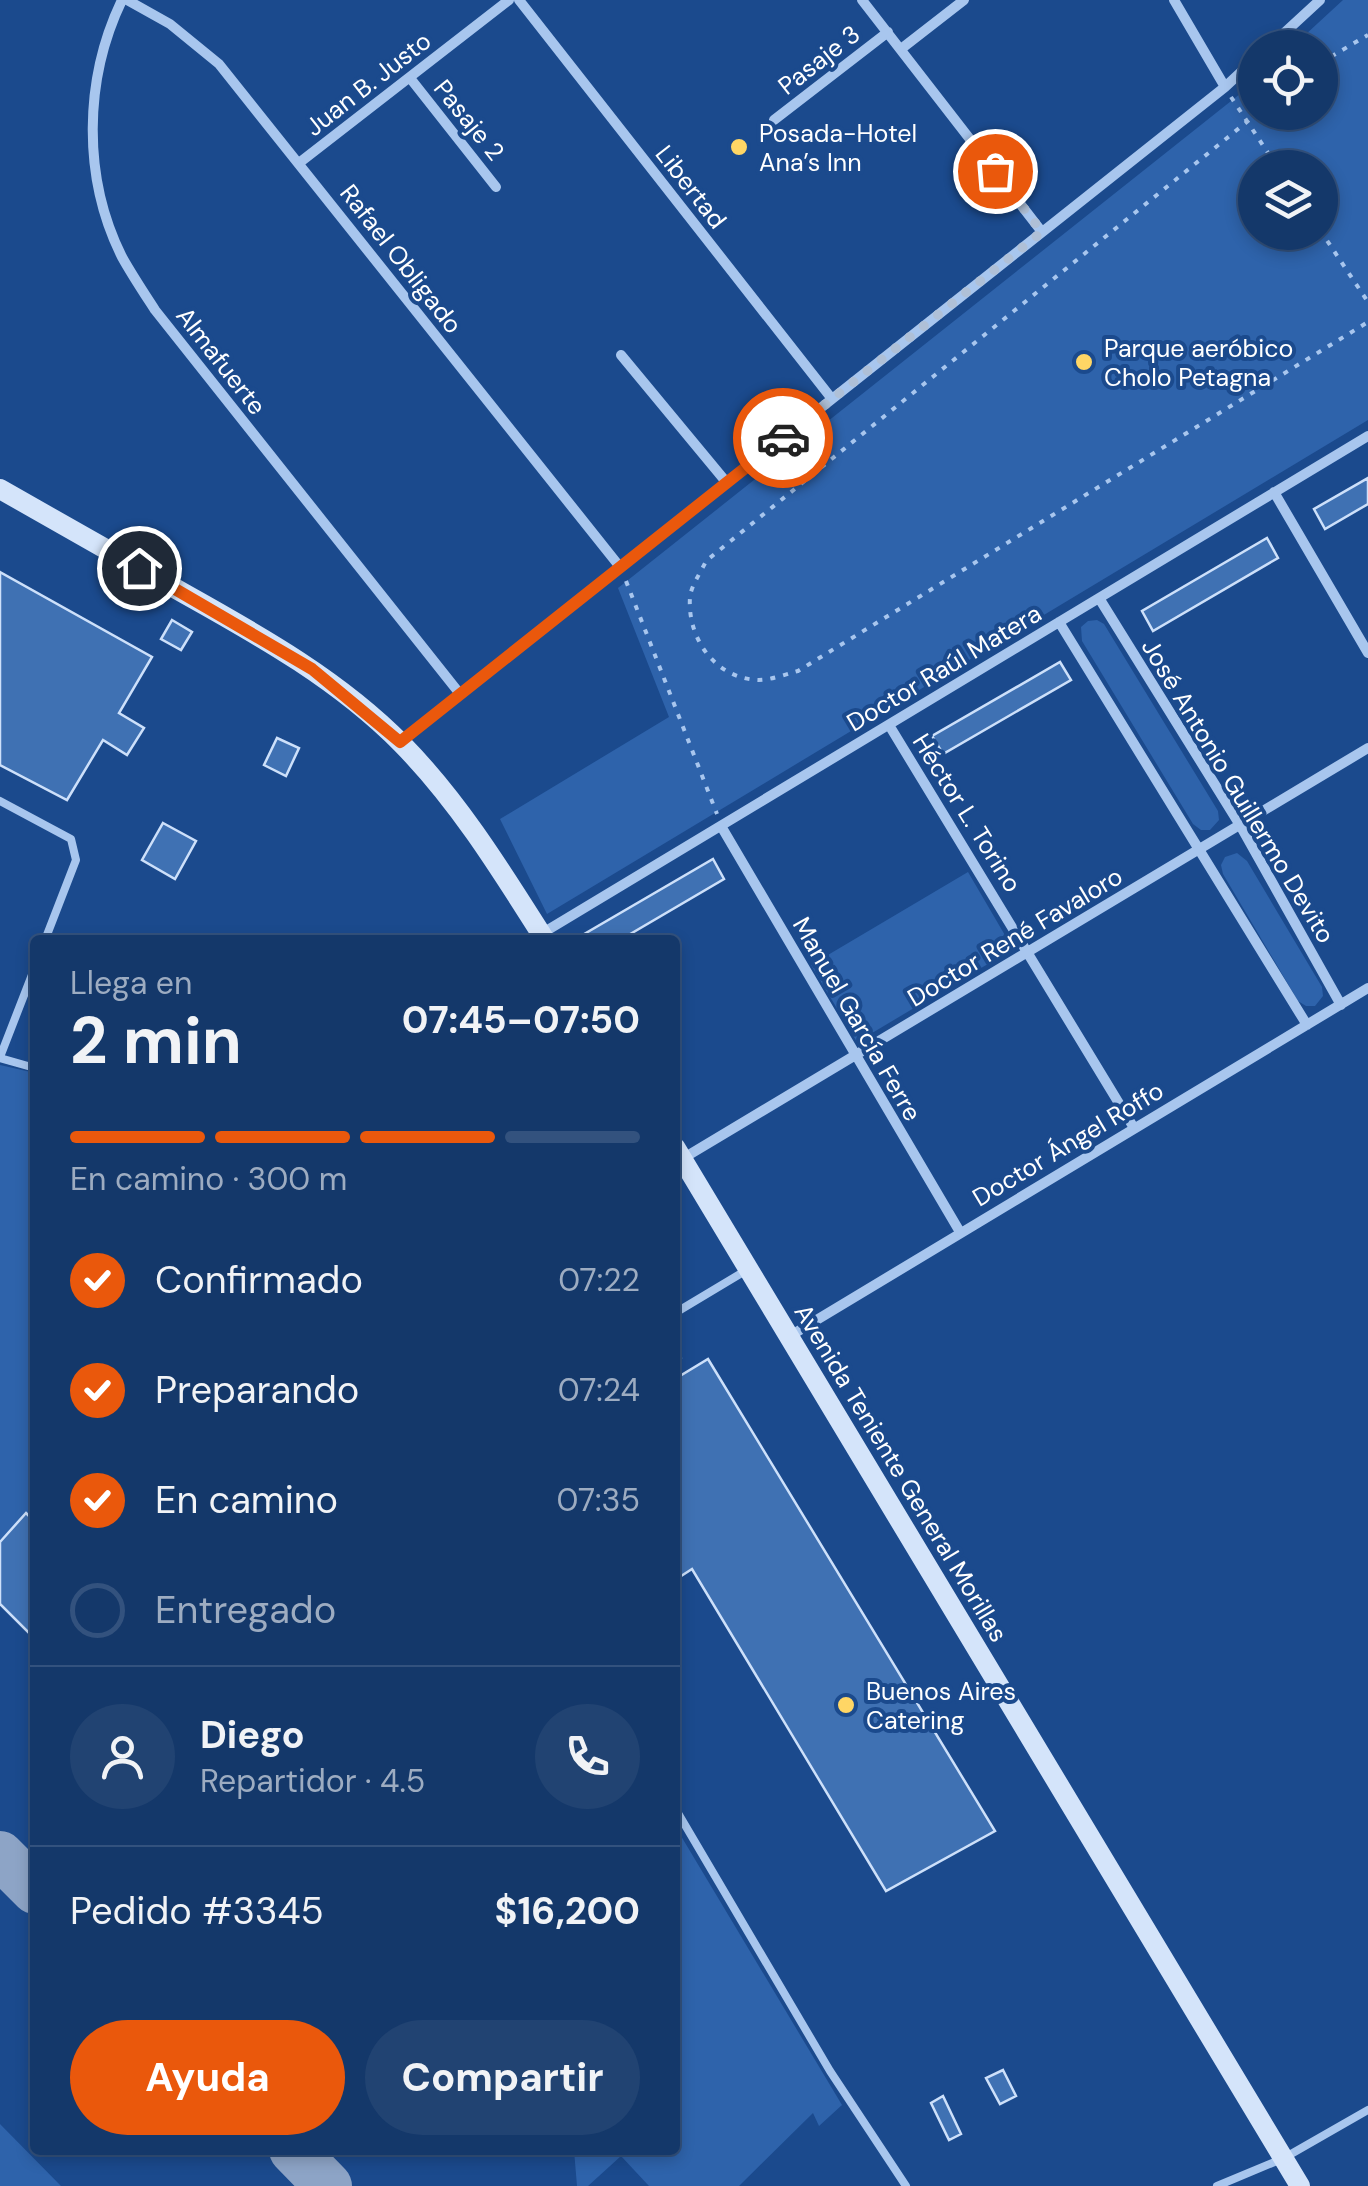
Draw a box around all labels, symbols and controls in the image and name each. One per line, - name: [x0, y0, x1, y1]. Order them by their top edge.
- street label: Pasaje 3: [771, 18, 867, 102]
- street label: Juan B. Justo: [298, 24, 438, 144]
- map controls: [1238, 30, 1338, 250]
- button: locate: [1238, 30, 1338, 130]
- street label: Pasaje 2: [426, 73, 512, 167]
- place label: Posada-Hotel Ana’s Inn: [759, 117, 917, 179]
- pin: [953, 129, 1038, 214]
- marker: Posada-Hotel Ana’s Inn: [728, 136, 750, 158]
- street label: Libertad: [648, 138, 734, 236]
- icon: bag: [968, 144, 1023, 199]
- button: layers: [1238, 150, 1338, 250]
- street label: Rafael Obligado: [332, 178, 470, 340]
- street label: Almafuerte: [169, 300, 273, 422]
- place label: Parque aeróbico Cholo Petagna: [1104, 332, 1293, 394]
- marker: Parque aeróbico Cholo Petagna: [1073, 351, 1095, 373]
- courier: [733, 388, 833, 488]
- icon: car: [756, 411, 811, 466]
- pin: [97, 526, 182, 611]
- icon: home: [112, 541, 167, 596]
- street label: Doctor Raúl Matera: [841, 597, 1047, 739]
- street label: José Antonio Guillermo Devito: [1134, 633, 1342, 949]
- street label: Héctor L. Torino: [905, 727, 1029, 899]
- street label: Doctor René Favaloro: [901, 860, 1129, 1014]
- street label: Manuel García Ferre: [785, 911, 929, 1127]
- text: Llega en: [70, 962, 192, 1004]
- text: 07:45–07:50: [402, 995, 640, 1045]
- text: 2 min: [70, 999, 242, 1083]
- street label: Doctor Ángel Roffo: [966, 1074, 1170, 1214]
- text: En camino · 300 m: [70, 1158, 347, 1200]
- icon: check: [70, 1253, 125, 1308]
- text: Confirmado: [155, 1255, 363, 1305]
- text: 07:22: [558, 1259, 640, 1301]
- street label: Avenida Teniente General Morillas: [787, 1298, 1015, 1648]
- icon: check: [70, 1363, 125, 1418]
- text: Preparando: [155, 1365, 359, 1415]
- text: 07:24: [558, 1369, 640, 1411]
- icon: check: [70, 1473, 125, 1528]
- text: En camino: [155, 1475, 338, 1525]
- text: 07:35: [557, 1479, 640, 1521]
- text: Entregado: [155, 1585, 336, 1635]
- place label: Buenos Aires Catering: [866, 1675, 1016, 1737]
- marker: Buenos Aires Catering: [835, 1694, 857, 1716]
- button: person: [70, 1704, 175, 1809]
- button: phone: [535, 1704, 640, 1809]
- text: Diego: [200, 1710, 305, 1760]
- text: Repartidor · 4.5: [200, 1760, 425, 1802]
- text: Pedido #3345: [70, 1886, 324, 1936]
- text: $16,200: [495, 1886, 640, 1936]
- button: Ayuda: [70, 2020, 345, 2135]
- button: Compartir: [365, 2020, 640, 2135]

